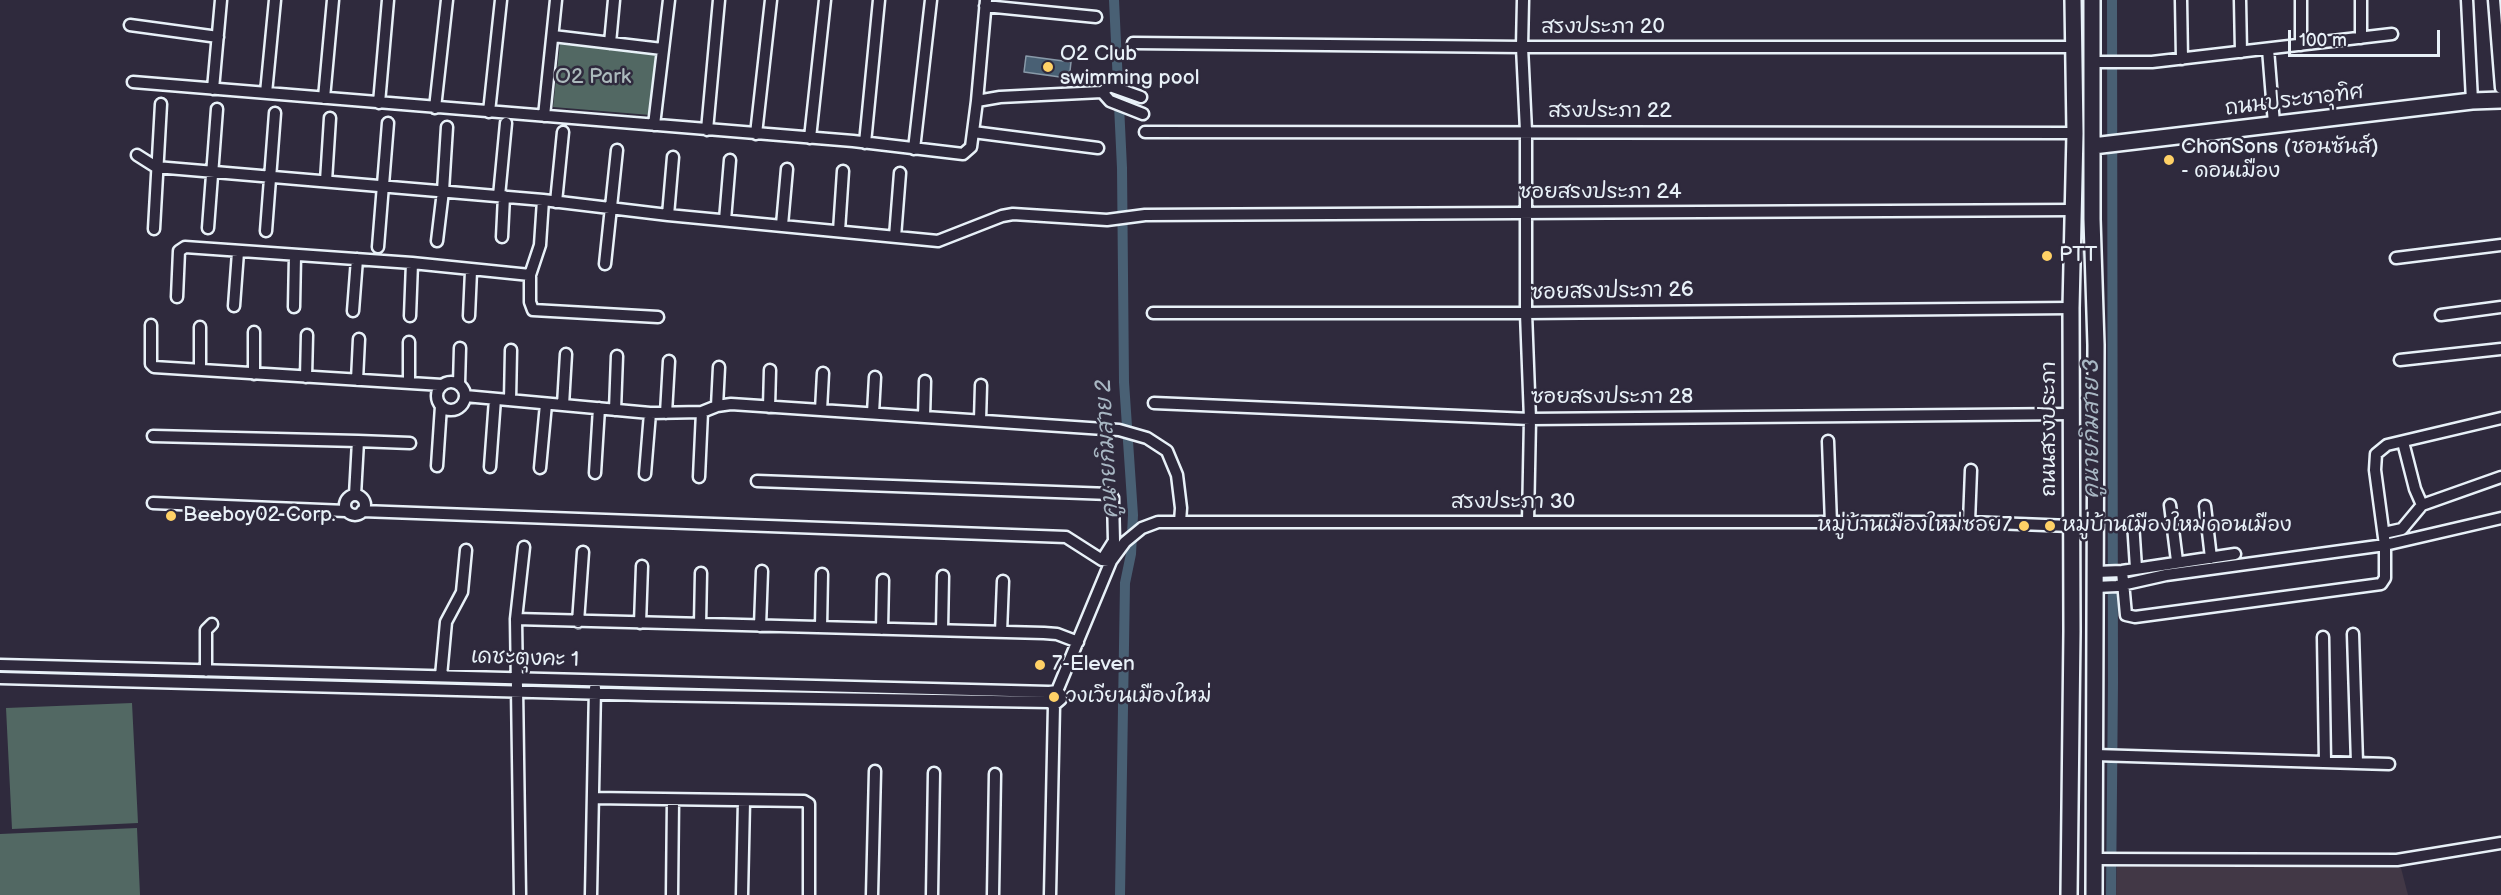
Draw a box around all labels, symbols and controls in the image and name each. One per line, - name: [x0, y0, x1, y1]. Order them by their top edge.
- street label: สรงประภา 20: [1541, 15, 1665, 41]
- scale bar: [2291, 18, 2442, 56]
- text: 100 m: [2299, 30, 2347, 51]
- place label: O2 Club swimming pool: [1060, 42, 1199, 92]
- marker: O2 Club swimming pool: [1041, 60, 1055, 74]
- park label: O2 Park: [555, 65, 631, 91]
- street label: ถนนประชาอุทิศ: [2224, 80, 2364, 122]
- street label: สรงประภา 22: [1548, 99, 1672, 125]
- place label: ChonSons (ชอนซันส์) - ดอนเมือง: [2181, 135, 2379, 185]
- marker: ChonSons (ชอนซันส์) - ดอนเมือง: [2162, 153, 2176, 167]
- street label: ซอยสรงประภา 24: [1519, 180, 1681, 206]
- place label: PTT: [2059, 243, 2097, 269]
- marker: PTT: [2040, 249, 2054, 263]
- street label: ซอยสรงประภา 26: [1530, 278, 1694, 306]
- water label: คูนายกิมสาย 3: [2079, 359, 2105, 499]
- street label: ถนนสรงประภา: [2037, 361, 2063, 497]
- water label: คูนายกิมสาย 2: [1091, 379, 1125, 519]
- street label: ซอยสรงประภา 28: [1531, 385, 1693, 411]
- street label: สรงประภา 30: [1451, 490, 1575, 516]
- place label: Beeboy02 Corp.: [183, 503, 336, 529]
- marker: Beeboy02 Corp.: [164, 509, 178, 523]
- place label: หมู่บ้านเมืองใหม่ซอย7: [1818, 513, 2012, 539]
- place label: หมู่บ้านเมืองใหม่ดอนเมือง: [2062, 513, 2292, 539]
- marker: หมู่บ้านเมืองใหม่ซอย7: [2017, 519, 2031, 533]
- marker: หมู่บ้านเมืองใหม่ดอนเมือง: [2043, 519, 2057, 533]
- street label: เดชะตุงคะ 1: [470, 645, 580, 673]
- place label: 7-Eleven: [1052, 652, 1135, 678]
- marker: 7-Eleven: [1033, 658, 1047, 672]
- place label: วงเวียนเมืองใหม่: [1066, 684, 1211, 710]
- marker: วงเวียนเมืองใหม่: [1047, 690, 1061, 704]

